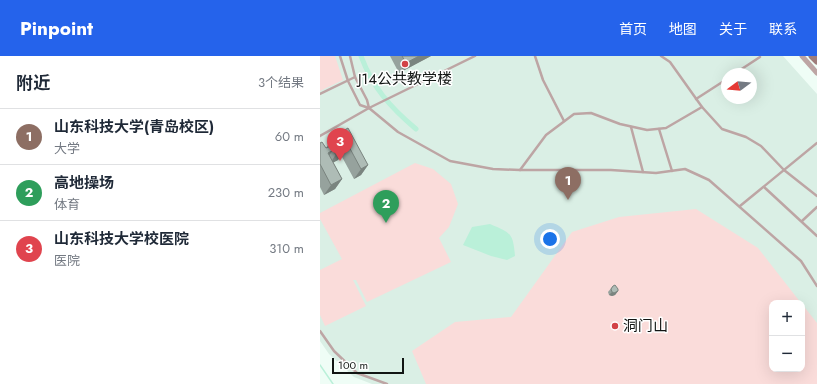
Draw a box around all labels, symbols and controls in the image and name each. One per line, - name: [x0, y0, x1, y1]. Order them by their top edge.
- text: Pinpoint: [20, 15, 93, 42]
- text: 首页: [619, 19, 647, 39]
- text: 地图: [669, 19, 697, 39]
- text: 关于: [719, 19, 747, 39]
- text: 联系: [769, 19, 797, 39]
- marker: J14公共教学楼: [400, 59, 410, 69]
- place label: J14公共教学楼: [356, 68, 452, 90]
- north arrow: [721, 68, 757, 104]
- text: 附近: [16, 71, 50, 95]
- text: 3个结果: [258, 73, 304, 92]
- text: 山东科技大学(青岛校区): [54, 116, 214, 138]
- text: 1: [26, 127, 32, 146]
- text: 60 m: [275, 127, 304, 146]
- pin: 3: [327, 128, 353, 161]
- text: 大学: [54, 139, 80, 158]
- pin: 1: [555, 167, 581, 200]
- text: 高地操场: [54, 172, 114, 194]
- text: 2: [25, 183, 33, 202]
- text: 230 m: [268, 183, 304, 202]
- pin: 2: [373, 190, 399, 223]
- text: 体育: [54, 195, 80, 214]
- text: 山东科技大学校医院: [54, 228, 189, 250]
- your location: [540, 229, 560, 249]
- text: 3: [25, 239, 33, 258]
- text: 310 m: [269, 239, 304, 258]
- text: 医院: [54, 251, 80, 270]
- map controls: [769, 300, 805, 372]
- button: +: [769, 300, 805, 336]
- place label: 洞门山: [623, 315, 668, 337]
- marker: 洞门山: [610, 321, 620, 331]
- button: −: [769, 336, 805, 372]
- scale bar: [332, 356, 404, 375]
- text: 100 m: [338, 357, 368, 373]

